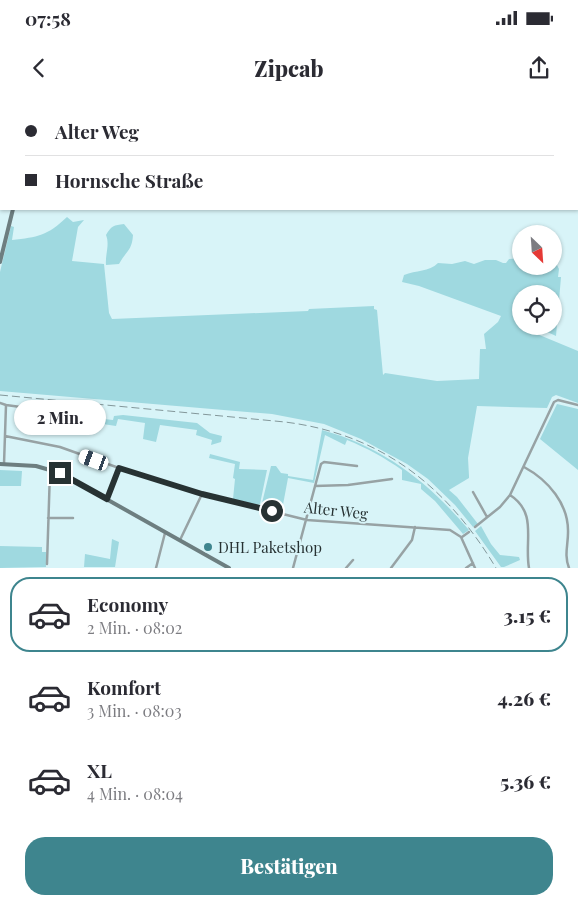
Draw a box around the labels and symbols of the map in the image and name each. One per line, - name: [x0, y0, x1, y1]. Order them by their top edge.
- north arrow: [512, 225, 562, 275]
- callout: 2 Min.: [14, 400, 106, 436]
- car: [77, 448, 110, 472]
- route end: [49, 462, 71, 484]
- street label: Alter Weg: [302, 497, 369, 523]
- route start: [261, 500, 283, 522]
- place label: DHL Paketshop: [218, 537, 322, 557]
- marker: DHL Paketshop: [202, 541, 214, 553]

